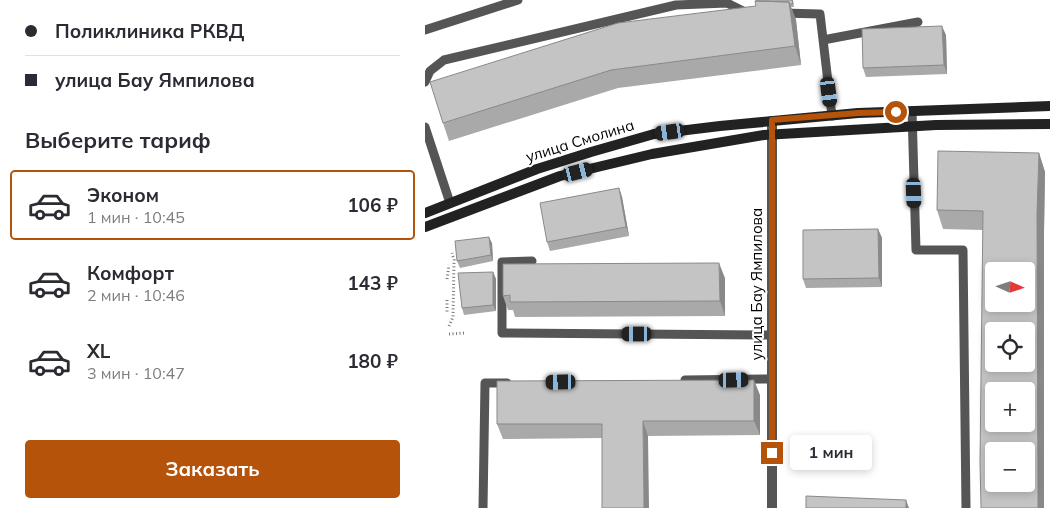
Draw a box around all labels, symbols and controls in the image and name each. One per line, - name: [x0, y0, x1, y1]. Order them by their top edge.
- text: Поликлиника РКВД: [55, 19, 244, 43]
- text: улица Бау Ямпилова: [55, 68, 255, 92]
- car: [819, 76, 838, 108]
- route start: [885, 101, 907, 123]
- street label: улица Смолина: [523, 115, 636, 166]
- car: [654, 122, 685, 142]
- text: Выберите тариф: [25, 126, 211, 154]
- car: [561, 161, 594, 183]
- car: [905, 178, 922, 208]
- icon: car: [27, 183, 72, 228]
- text: Эконом: [87, 183, 159, 207]
- text: 106 ₽: [347, 193, 398, 217]
- text: 1 мин · 10:45: [87, 207, 185, 227]
- street label: улица Бау Ямпилова: [747, 208, 766, 360]
- icon: car: [27, 261, 72, 306]
- text: Комфорт: [87, 261, 174, 285]
- north arrow: [985, 262, 1035, 312]
- map controls: [985, 262, 1035, 492]
- text: 143 ₽: [347, 271, 398, 295]
- text: 2 мин · 10:46: [87, 285, 185, 305]
- button: locate: [985, 322, 1035, 372]
- car: [622, 327, 652, 342]
- icon: car: [27, 339, 72, 384]
- text: XL: [87, 339, 110, 363]
- text: 180 ₽: [347, 349, 398, 373]
- text: 3 мин · 10:47: [87, 363, 185, 383]
- car: [718, 372, 749, 388]
- car: [545, 374, 576, 390]
- button: +: [985, 382, 1035, 432]
- callout: 1 мин: [789, 436, 872, 470]
- button: Заказать: [25, 440, 400, 498]
- route end: [761, 442, 783, 464]
- text: 1 мин: [809, 442, 853, 462]
- button: −: [985, 442, 1035, 492]

